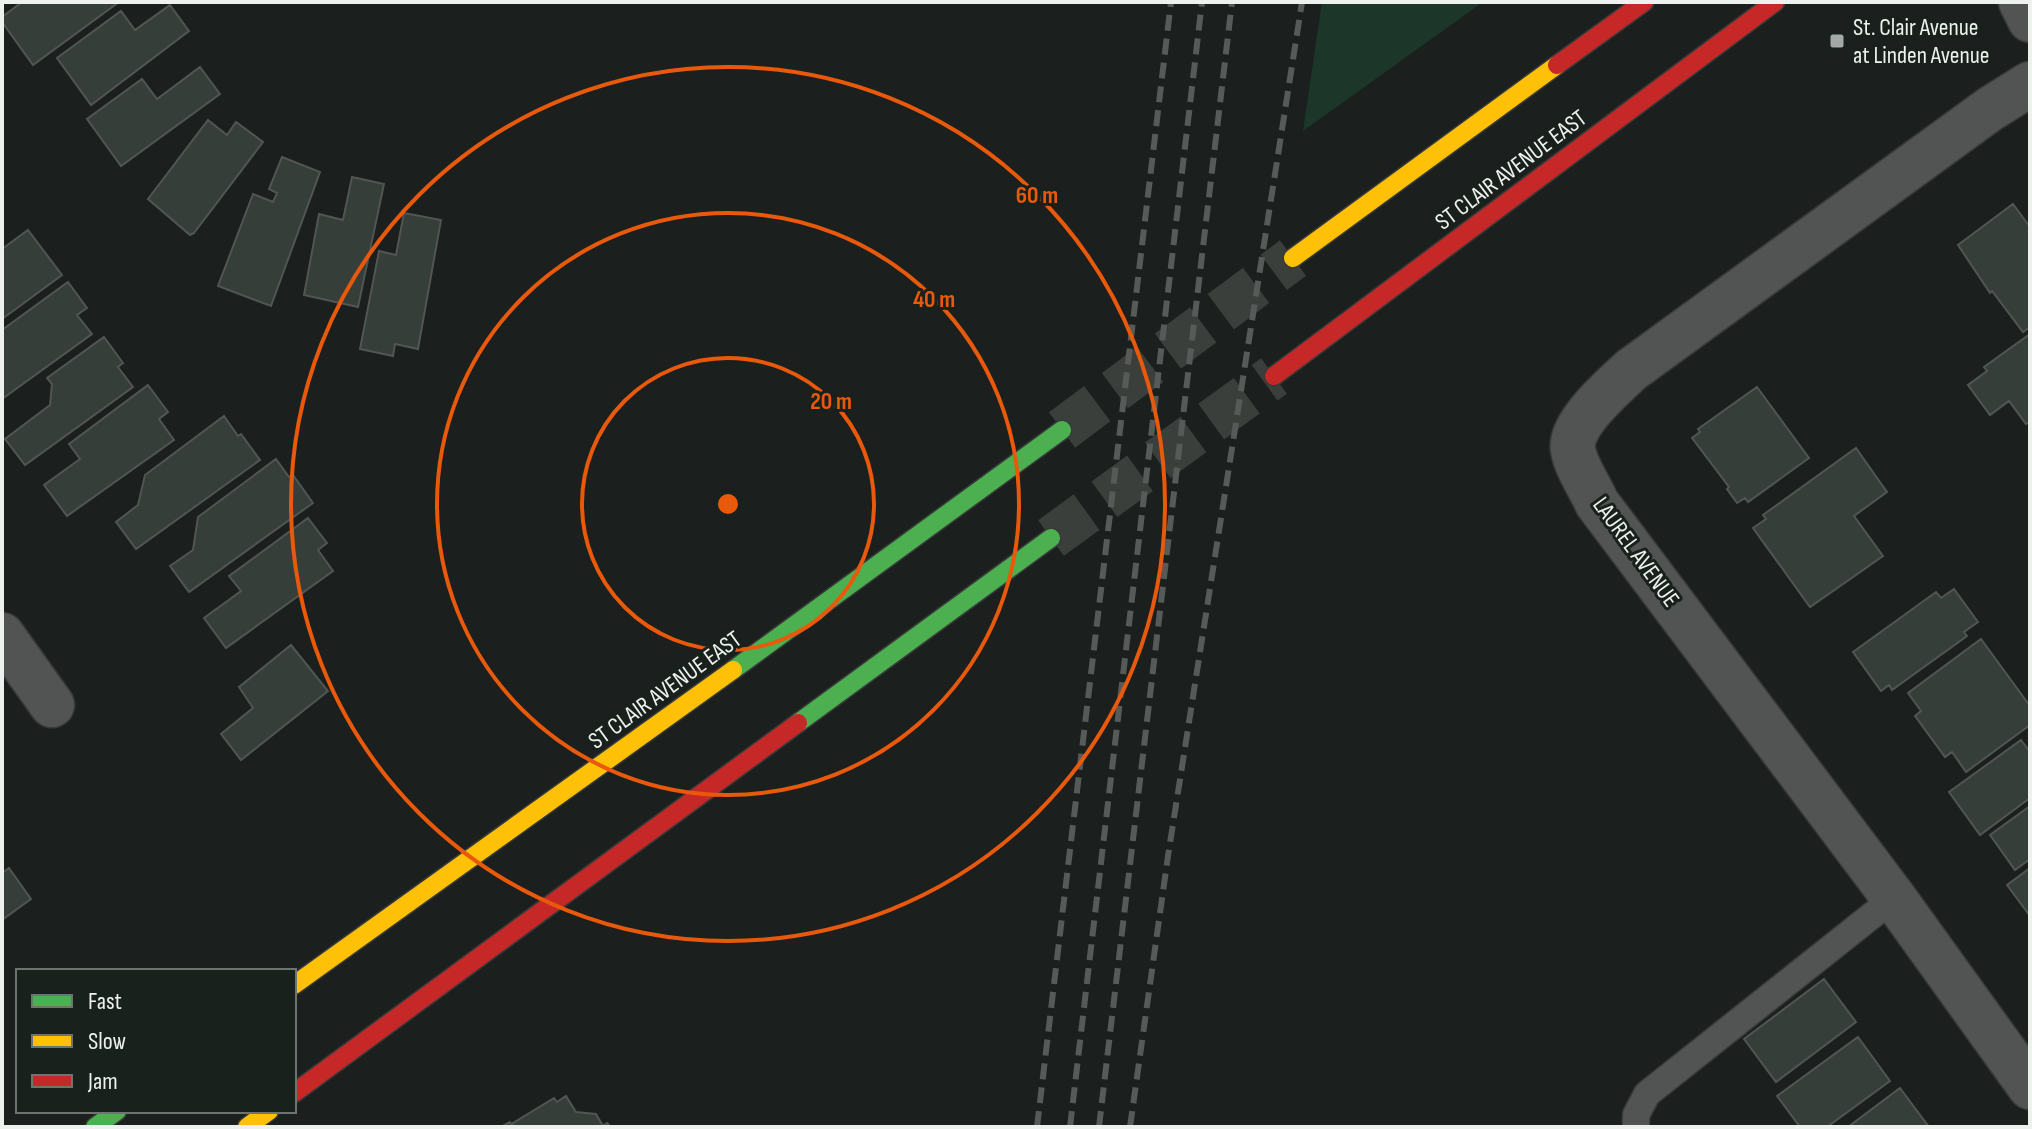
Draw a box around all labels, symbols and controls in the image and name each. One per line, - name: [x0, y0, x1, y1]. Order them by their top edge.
- place label: St. Clair Avenue at Linden Avenue: [1853, 13, 1989, 70]
- marker: St. Clair Avenue at Linden Avenue: [1828, 32, 1846, 50]
- street label: ST CLAIR AVENUE EAST: [1429, 103, 1593, 236]
- text: 60 m: [1016, 181, 1058, 210]
- text: 40 m: [913, 285, 955, 314]
- text: 20 m: [810, 387, 852, 416]
- centre of rings: [714, 490, 742, 518]
- street label: LAUREL AVENUE: [1586, 491, 1686, 613]
- street label: ST CLAIR AVENUE EAST: [583, 625, 747, 755]
- legend: [16, 969, 296, 1113]
- text: Fast: [88, 987, 122, 1016]
- text: Slow: [88, 1027, 126, 1056]
- text: Jam: [87, 1067, 118, 1096]

